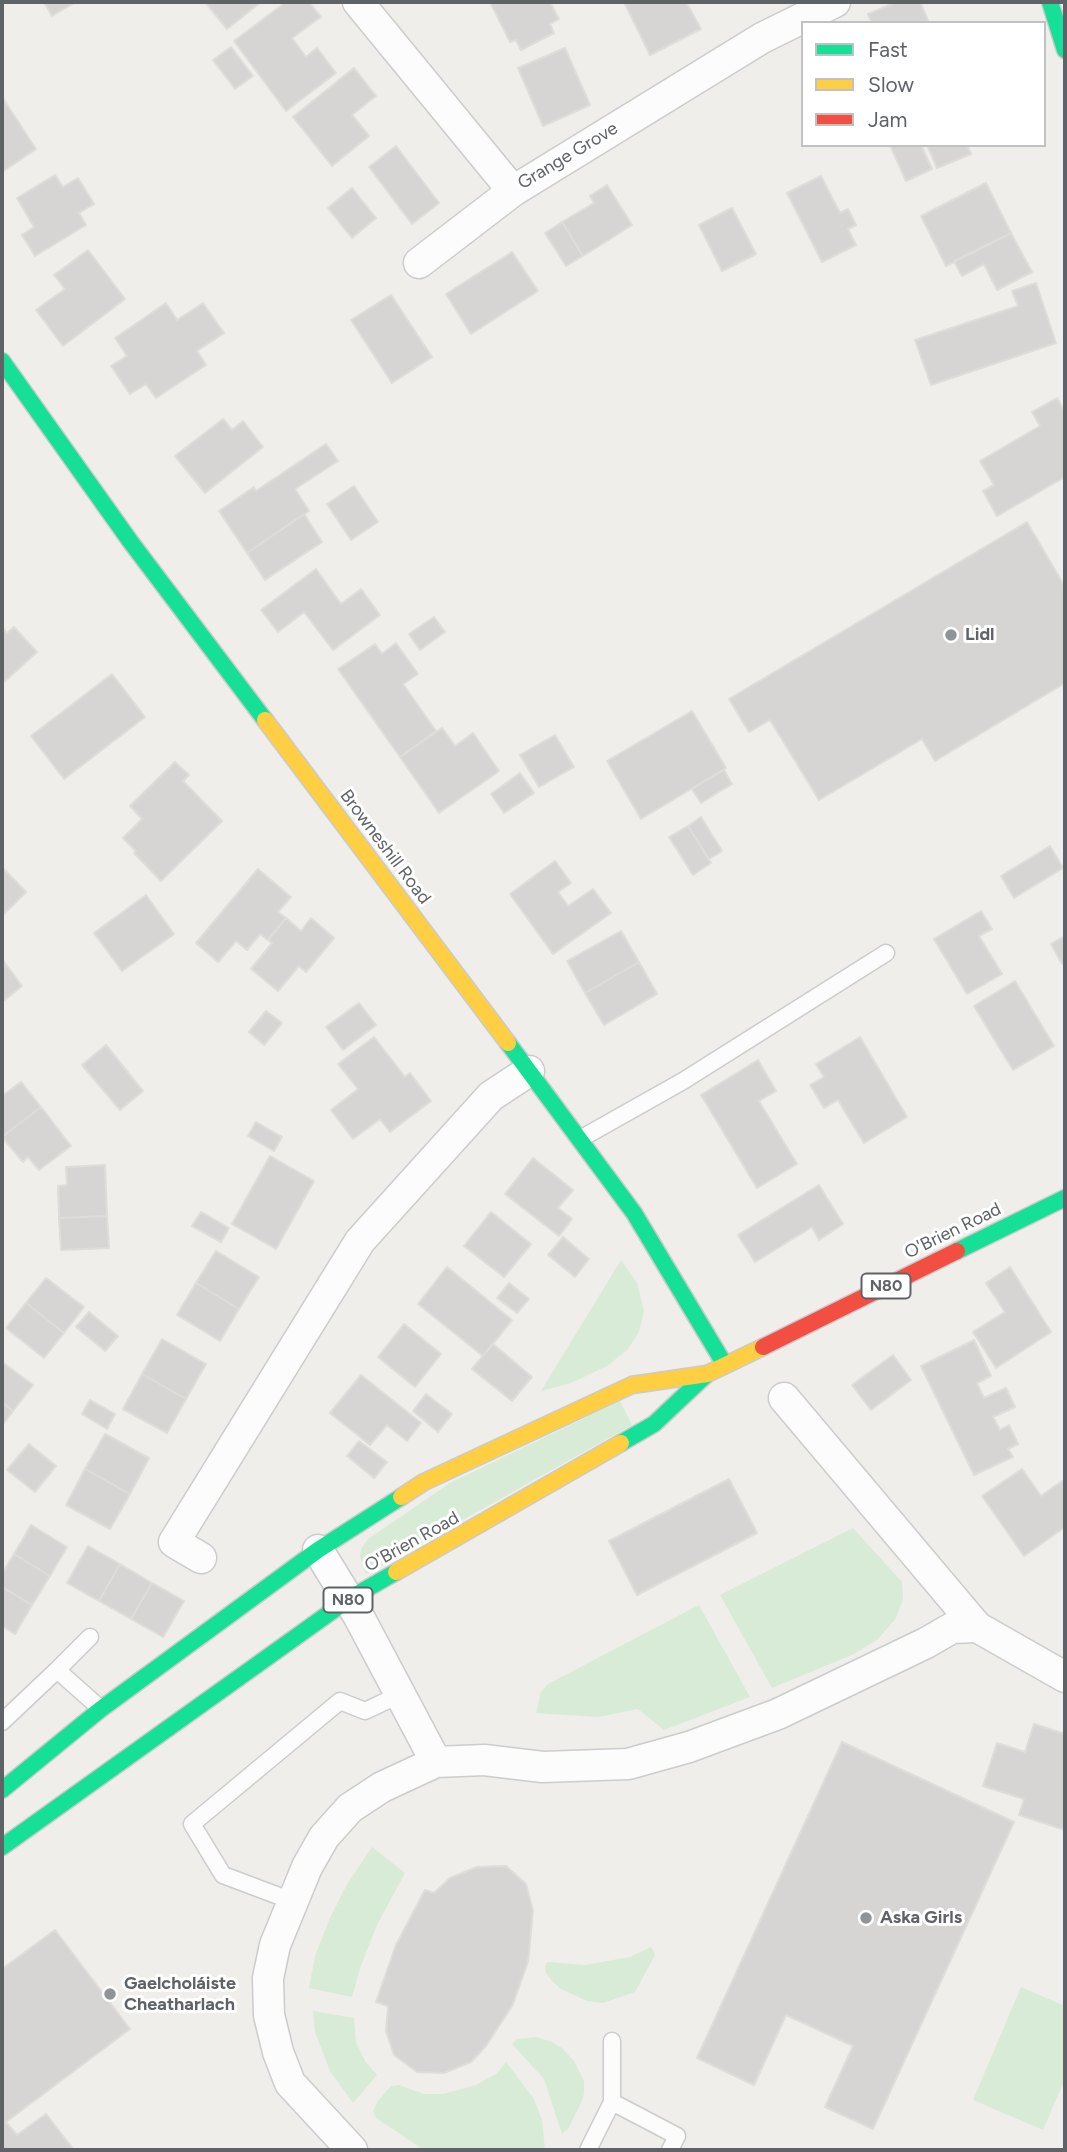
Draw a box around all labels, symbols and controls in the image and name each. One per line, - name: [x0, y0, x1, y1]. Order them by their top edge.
- legend: [801, 21, 1046, 147]
- text: Fast: [868, 37, 908, 62]
- text: Slow: [868, 72, 914, 97]
- text: Jam: [868, 107, 907, 132]
- street label: Grange Grove: [514, 118, 622, 194]
- place label: Lidl: [965, 624, 995, 646]
- marker: Lidl: [943, 627, 959, 643]
- street label: Browneshill Road: [335, 786, 435, 908]
- street label: O'Brien Road: [901, 1198, 1005, 1264]
- road number: N80: [862, 1274, 910, 1298]
- street label: O'Brien Road: [361, 1507, 463, 1577]
- road number: N80: [324, 1588, 372, 1612]
- place label: Aska Girls: [880, 1907, 962, 1929]
- marker: Aska Girls: [858, 1910, 874, 1926]
- place label: Gaelcholáiste Cheatharlach: [124, 1973, 236, 2016]
- marker: Gaelcholáiste Cheatharlach: [102, 1986, 118, 2002]

